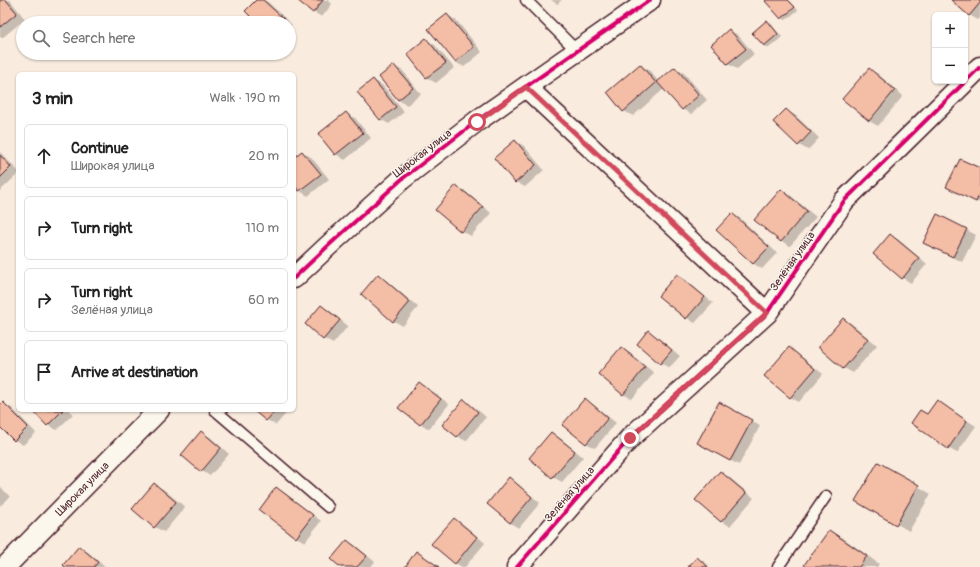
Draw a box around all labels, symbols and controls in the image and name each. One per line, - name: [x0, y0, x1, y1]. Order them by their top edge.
- map controls: [932, 12, 968, 84]
- button: +: [932, 12, 968, 48]
- search box: [16, 16, 296, 60]
- icon: search: [30, 27, 52, 49]
- text: Search here: [62, 29, 135, 48]
- button: −: [932, 48, 968, 84]
- text: 3 min: [32, 88, 73, 109]
- text: Walk · 190 m: [209, 90, 280, 106]
- route start: [468, 113, 486, 131]
- street label: Широкая улица: [390, 126, 454, 180]
- text: Continue: [71, 139, 129, 158]
- icon: ahead: [33, 145, 55, 167]
- text: 20 m: [248, 148, 279, 164]
- text: Широкая улица: [71, 158, 155, 174]
- icon: right: [33, 217, 55, 239]
- text: Turn right: [71, 219, 132, 238]
- text: 110 m: [246, 220, 279, 236]
- street label: Зелёная улица: [767, 229, 818, 293]
- text: Turn right: [71, 283, 132, 302]
- icon: right: [33, 289, 55, 311]
- text: 60 m: [248, 292, 279, 308]
- text: Зелёная улица: [71, 302, 153, 318]
- icon: arrive: [33, 361, 55, 383]
- text: Arrive at destination: [71, 363, 198, 382]
- route end: [621, 429, 639, 447]
- street label: Широкая улица: [53, 459, 112, 519]
- street label: Зелёная улица: [542, 464, 597, 525]

